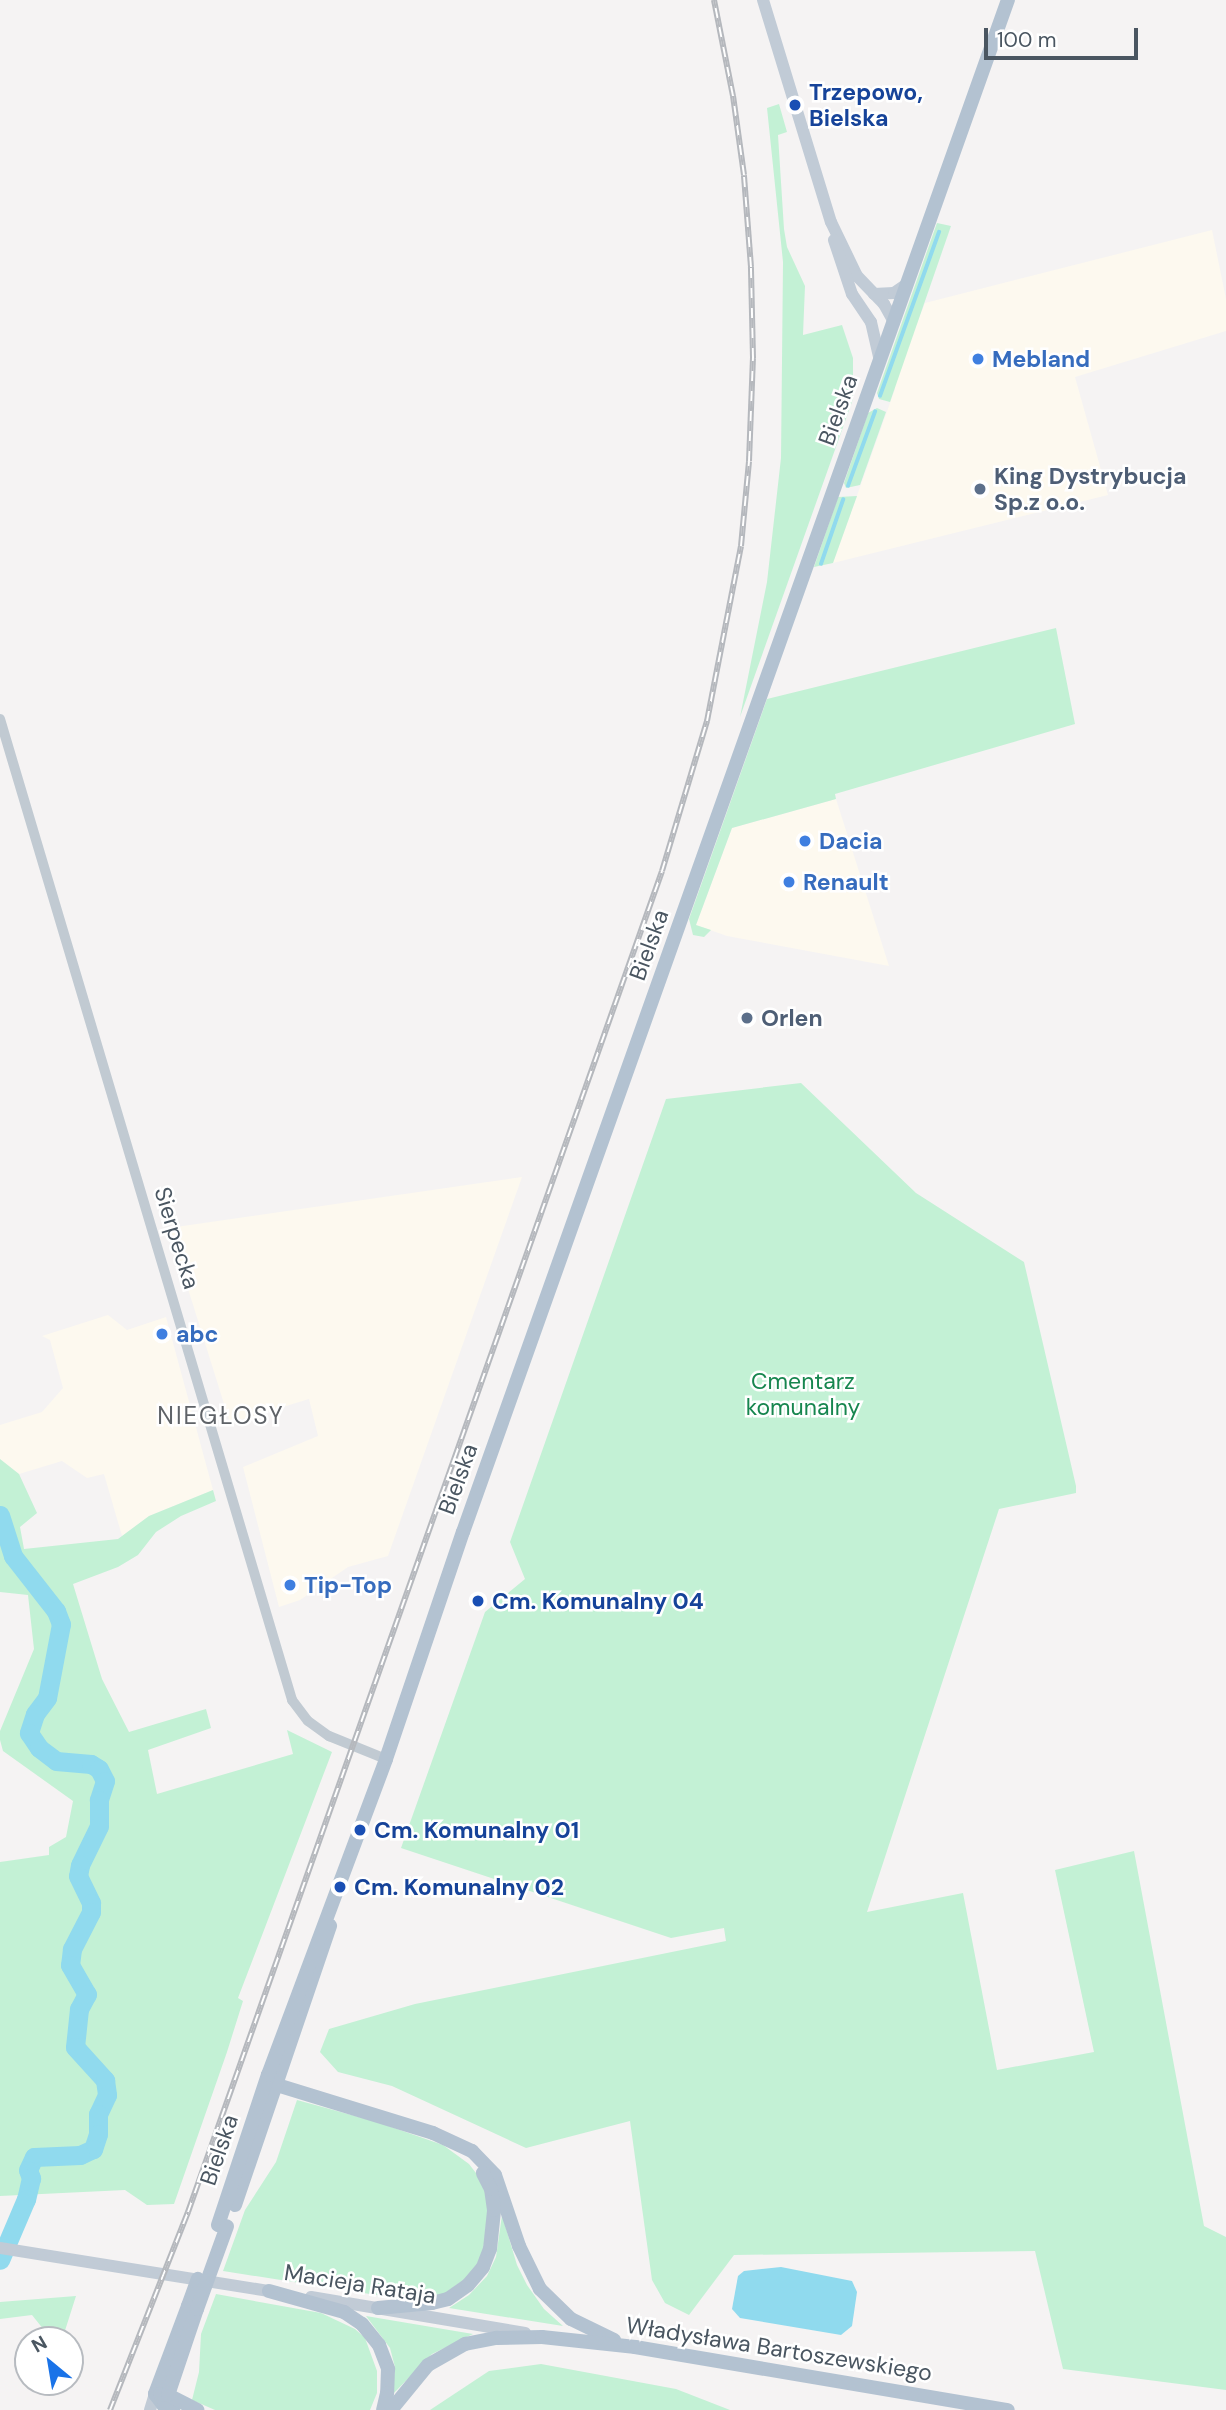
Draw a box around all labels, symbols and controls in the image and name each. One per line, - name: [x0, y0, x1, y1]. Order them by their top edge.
- scale bar: [988, 14, 1142, 58]
- text: 100 m: [997, 26, 1057, 54]
- place label: Trzepowo, Bielska: [809, 78, 923, 132]
- marker: Trzepowo, Bielska: [787, 97, 803, 113]
- place label: Mebland: [992, 345, 1090, 373]
- marker: Mebland: [970, 351, 986, 367]
- street label: Bielska: [813, 371, 863, 449]
- place label: King Dystrybucja Sp.z o.o.: [994, 462, 1186, 516]
- marker: King Dystrybucja Sp.z o.o.: [972, 481, 988, 497]
- place label: Dacia: [819, 827, 882, 855]
- marker: Dacia: [797, 833, 813, 849]
- place label: Renault: [803, 868, 889, 896]
- marker: Renault: [781, 874, 797, 890]
- street label: Bielska: [624, 906, 674, 984]
- place label: Orlen: [761, 1004, 823, 1032]
- marker: Orlen: [739, 1010, 755, 1026]
- street label: Sierpecka: [148, 1184, 206, 1292]
- place label: abc: [176, 1320, 219, 1348]
- marker: abc: [154, 1326, 170, 1342]
- park label: Cmentarz komunalny: [746, 1367, 860, 1421]
- district label: NIEGŁOSY: [158, 1402, 284, 1430]
- street label: Bielska: [433, 1440, 483, 1518]
- place label: Tip-Top: [304, 1571, 392, 1599]
- marker: Tip-Top: [282, 1577, 298, 1593]
- place label: Cm. Komunalny 04: [492, 1587, 704, 1615]
- marker: Cm. Komunalny 04: [470, 1593, 486, 1609]
- place label: Cm. Komunalny 01: [374, 1816, 579, 1844]
- marker: Cm. Komunalny 01: [352, 1822, 368, 1838]
- place label: Cm. Komunalny 02: [354, 1873, 564, 1901]
- marker: Cm. Komunalny 02: [332, 1879, 348, 1895]
- street label: Bielska: [194, 2111, 244, 2189]
- street label: Macieja Rataja: [282, 2258, 438, 2310]
- street label: Władysława Bartoszewskiego: [624, 2311, 934, 2387]
- north arrow: [14, 2326, 84, 2396]
- text: N: [27, 2330, 51, 2358]

